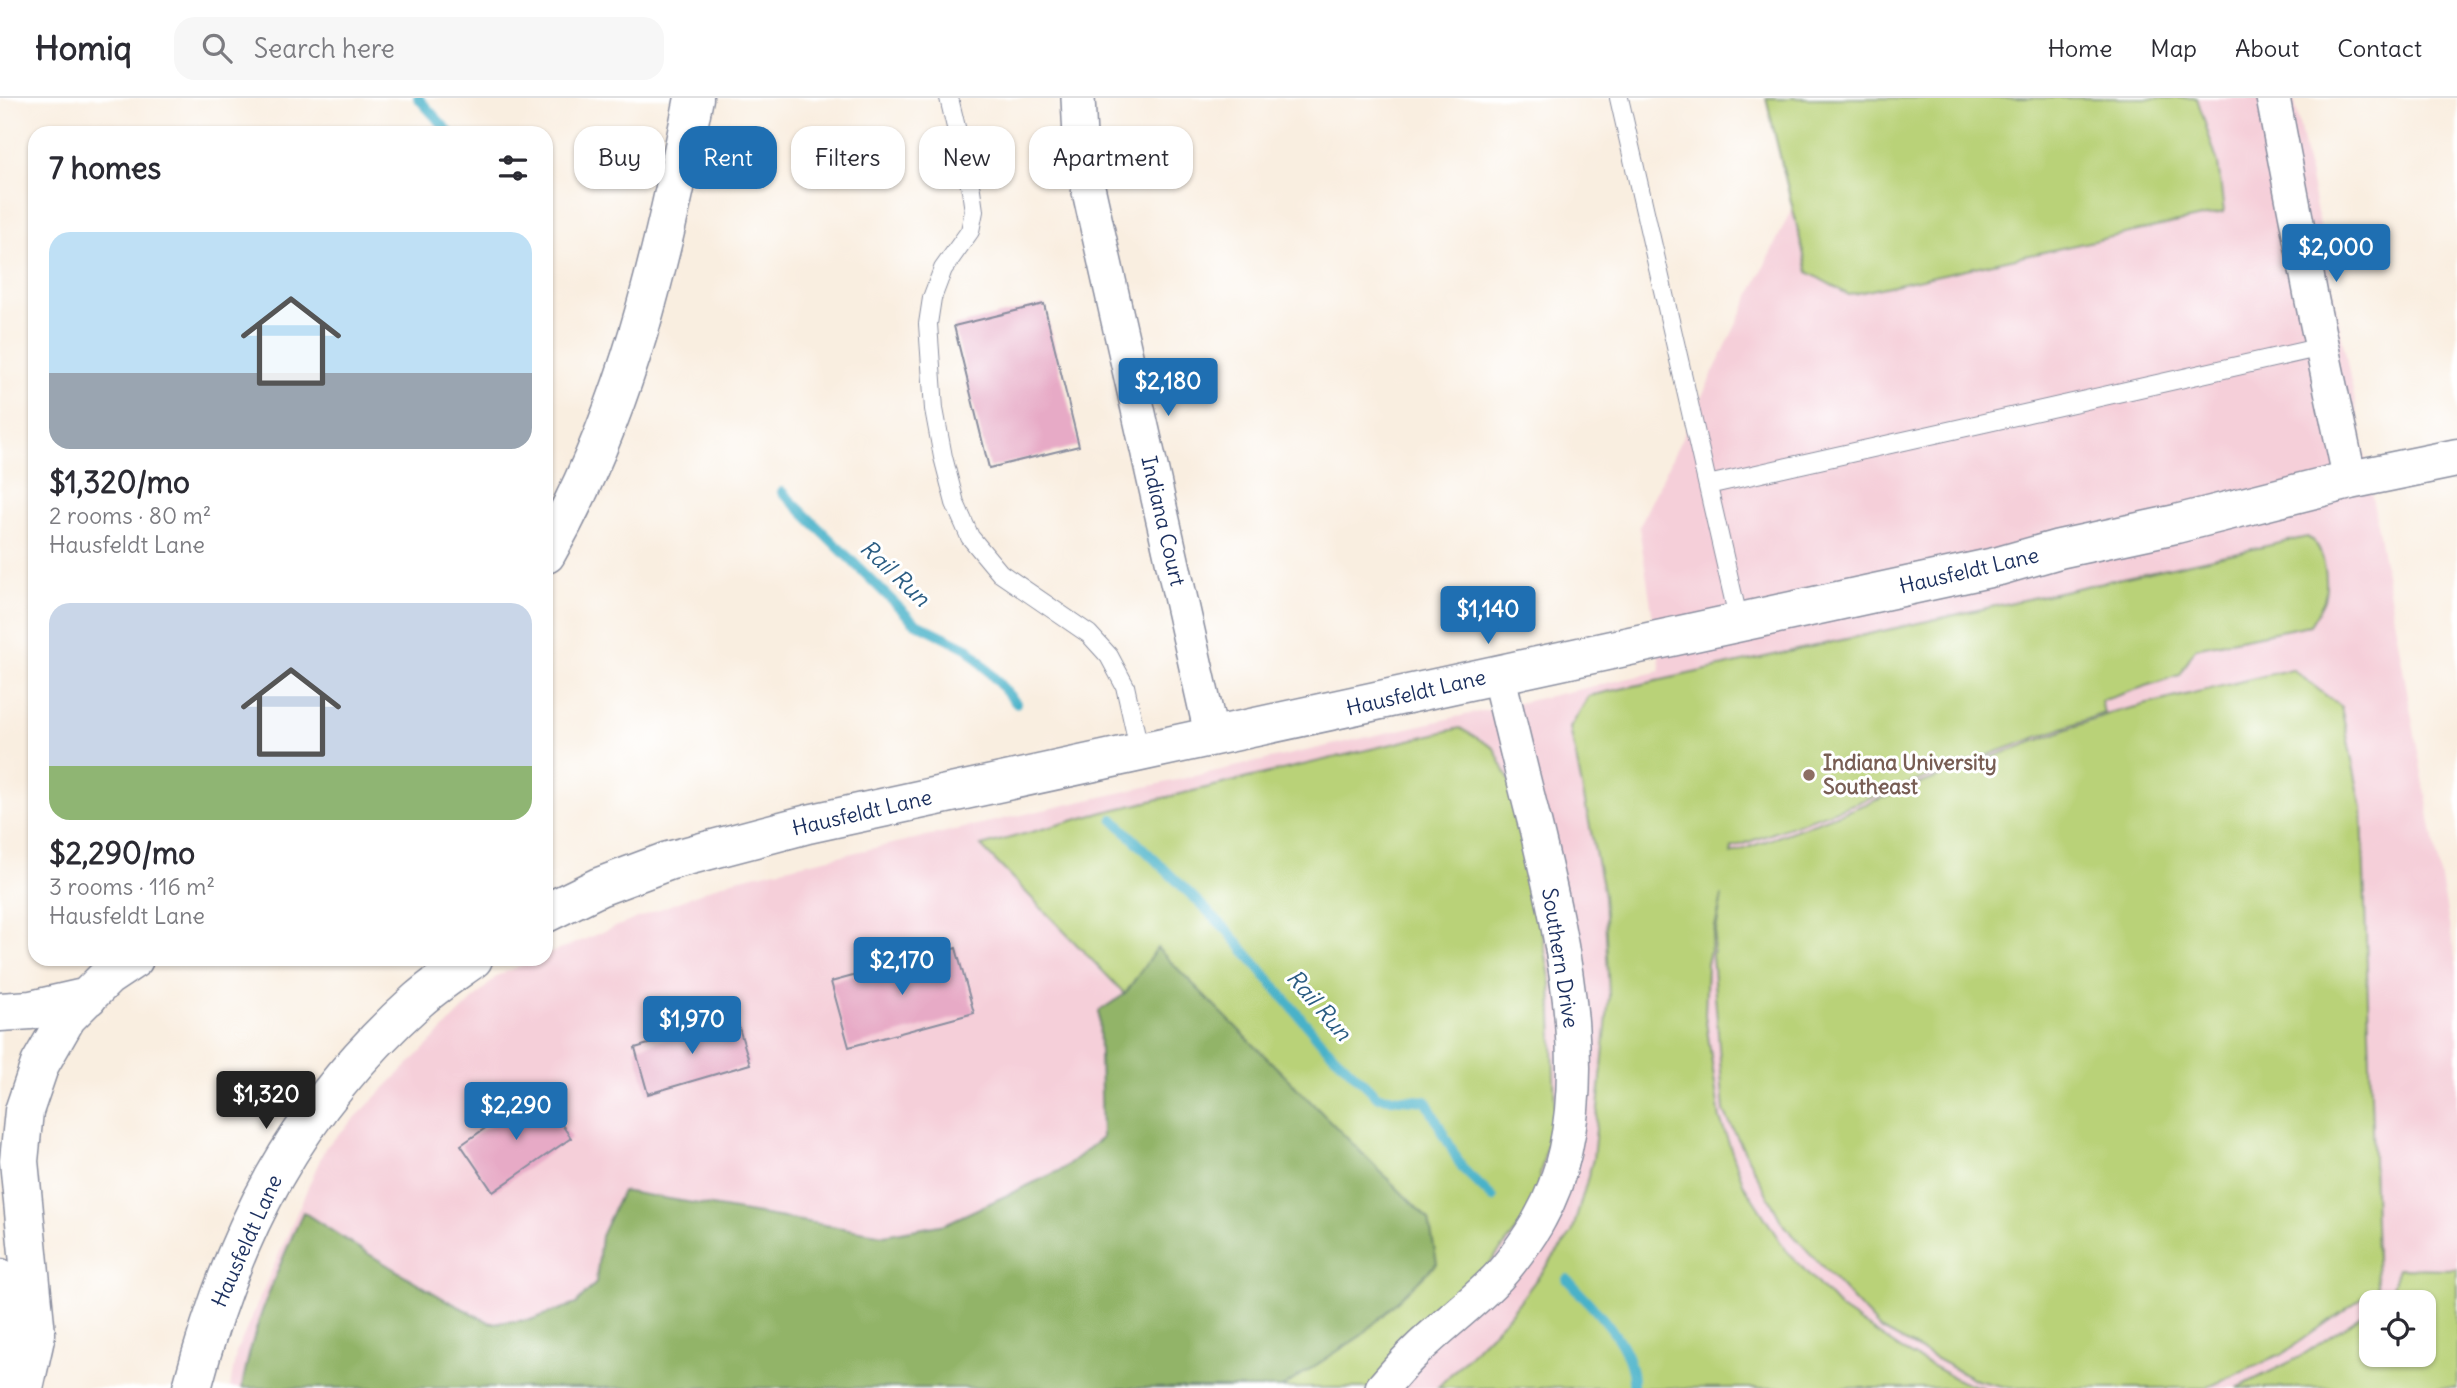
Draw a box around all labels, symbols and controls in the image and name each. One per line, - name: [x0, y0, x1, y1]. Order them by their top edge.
- search box: [174, 17, 664, 80]
- text: Homiq: [35, 27, 132, 69]
- icon: search: [198, 29, 236, 67]
- text: Search here: [254, 32, 395, 65]
- text: Home: [2048, 33, 2112, 63]
- text: Map: [2150, 33, 2197, 63]
- text: About: [2235, 33, 2299, 63]
- text: Contact: [2337, 33, 2422, 63]
- chip: Buy: [574, 126, 665, 189]
- chip: Rent: [679, 126, 777, 189]
- chip: Filters: [791, 126, 905, 189]
- chip: New: [919, 126, 1015, 189]
- chip: Apartment: [1029, 126, 1193, 189]
- text: 7 homes: [49, 149, 161, 187]
- icon: filters: [494, 149, 532, 187]
- pin: $2,000: [2279, 225, 2393, 284]
- text: $2,000: [2298, 232, 2374, 261]
- icon: home: [228, 278, 354, 404]
- pin: $2,180: [1111, 358, 1225, 418]
- text: $2,180: [1135, 366, 1201, 395]
- street label: Indiana Court: [1135, 453, 1192, 589]
- text: $1,320/mo: [49, 463, 190, 501]
- text: 2 rooms · 80 m²: [49, 501, 211, 530]
- text: Hausfeldt Lane: [49, 530, 205, 559]
- water label: Rail Run: [854, 533, 937, 613]
- street label: Hausfeldt Lane: [1897, 541, 2041, 600]
- pin: $1,140: [1431, 587, 1545, 646]
- text: $1,140: [1457, 594, 1519, 623]
- icon: home: [228, 649, 354, 775]
- street label: Hausfeldt Lane: [1344, 663, 1488, 722]
- place label: Indiana University Southeast: [1823, 749, 1997, 800]
- marker: Indiana University Southeast: [1801, 767, 1817, 783]
- street label: Hausfeldt Lane: [790, 783, 934, 842]
- text: $2,290/mo: [49, 834, 195, 872]
- text: 3 rooms · 116 m²: [49, 872, 215, 901]
- street label: Southern Drive: [1536, 886, 1585, 1030]
- text: Hausfeldt Lane: [49, 901, 205, 930]
- pin: $2,170: [845, 937, 959, 997]
- text: $2,170: [870, 945, 934, 974]
- water label: Rail Run: [1281, 963, 1359, 1047]
- pin: $1,970: [635, 996, 749, 1056]
- text: $1,970: [659, 1004, 725, 1033]
- pin: $1,320: [209, 1072, 323, 1131]
- text: $1,320: [232, 1079, 300, 1108]
- pin: $2,290: [459, 1082, 573, 1142]
- text: $2,290: [480, 1090, 552, 1119]
- street label: Hausfeldt Lane: [205, 1170, 288, 1311]
- map controls: [2359, 1290, 2436, 1367]
- button: locate: [2359, 1290, 2436, 1367]

